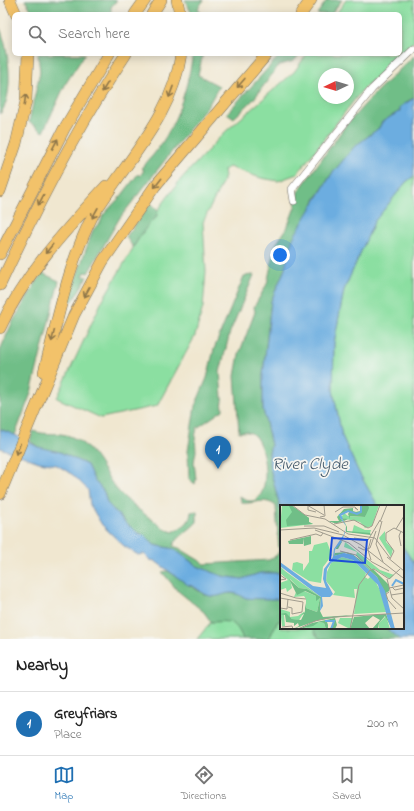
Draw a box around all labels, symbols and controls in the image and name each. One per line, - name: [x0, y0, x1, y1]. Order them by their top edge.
- search box: [12, 12, 402, 56]
- icon: search: [26, 23, 48, 45]
- text: Search here: [58, 23, 130, 45]
- north arrow: [318, 68, 354, 104]
- one-way arrow: [237, 78, 246, 89]
- one-way arrow: [100, 81, 108, 93]
- one-way arrow: [167, 85, 175, 97]
- one-way arrow: [21, 94, 29, 107]
- one-way arrow: [52, 139, 60, 151]
- one-way arrow: [154, 178, 162, 189]
- one-way arrow: [37, 194, 44, 206]
- one-way arrow: [90, 207, 98, 219]
- one-way arrow: [45, 243, 54, 254]
- your location: [270, 245, 290, 265]
- one-way arrow: [82, 286, 90, 298]
- one-way arrow: [48, 329, 56, 342]
- pin: 1: [205, 436, 231, 469]
- one-way arrow: [13, 442, 21, 454]
- water label: River Clyde: [272, 452, 349, 478]
- inset map: [280, 505, 404, 629]
- text: Nearby: [16, 653, 68, 678]
- text: Greyfriars: [54, 703, 117, 725]
- text: 1: [27, 714, 31, 733]
- text: 200 m: [367, 714, 398, 733]
- text: Place: [54, 725, 82, 744]
- tab: Map: [53, 764, 75, 804]
- tab: Directions: [181, 764, 226, 804]
- tab: Saved: [332, 764, 361, 804]

